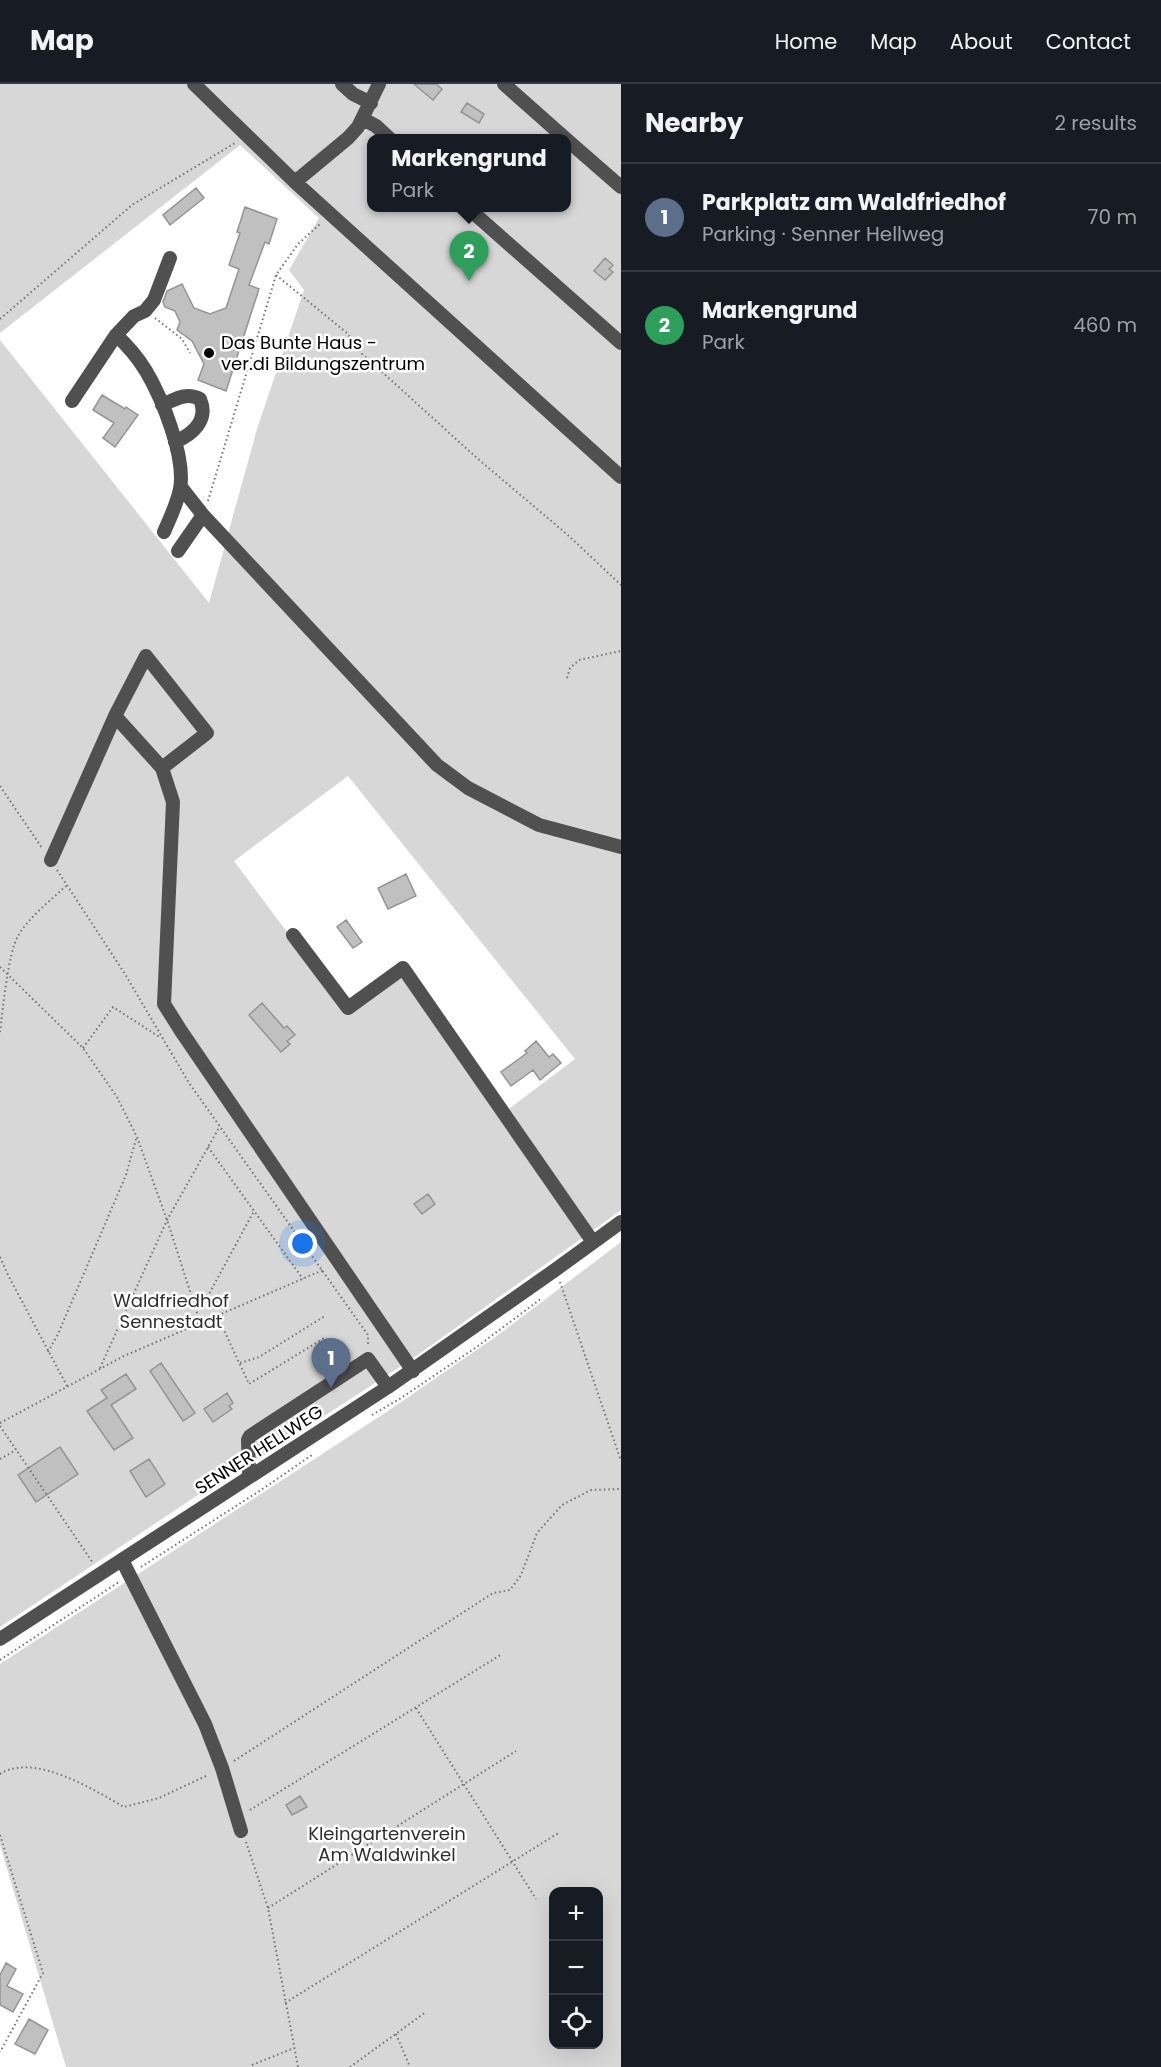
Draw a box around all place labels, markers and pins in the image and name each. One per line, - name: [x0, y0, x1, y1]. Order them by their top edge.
- pin: 2: [450, 232, 488, 281]
- place label: Das Bunte Haus - ver.di Bildungszentrum: [221, 330, 425, 376]
- marker: Das Bunte Haus - ver.di Bildungszentrum: [202, 346, 216, 360]
- pin: 1: [312, 1338, 350, 1388]

